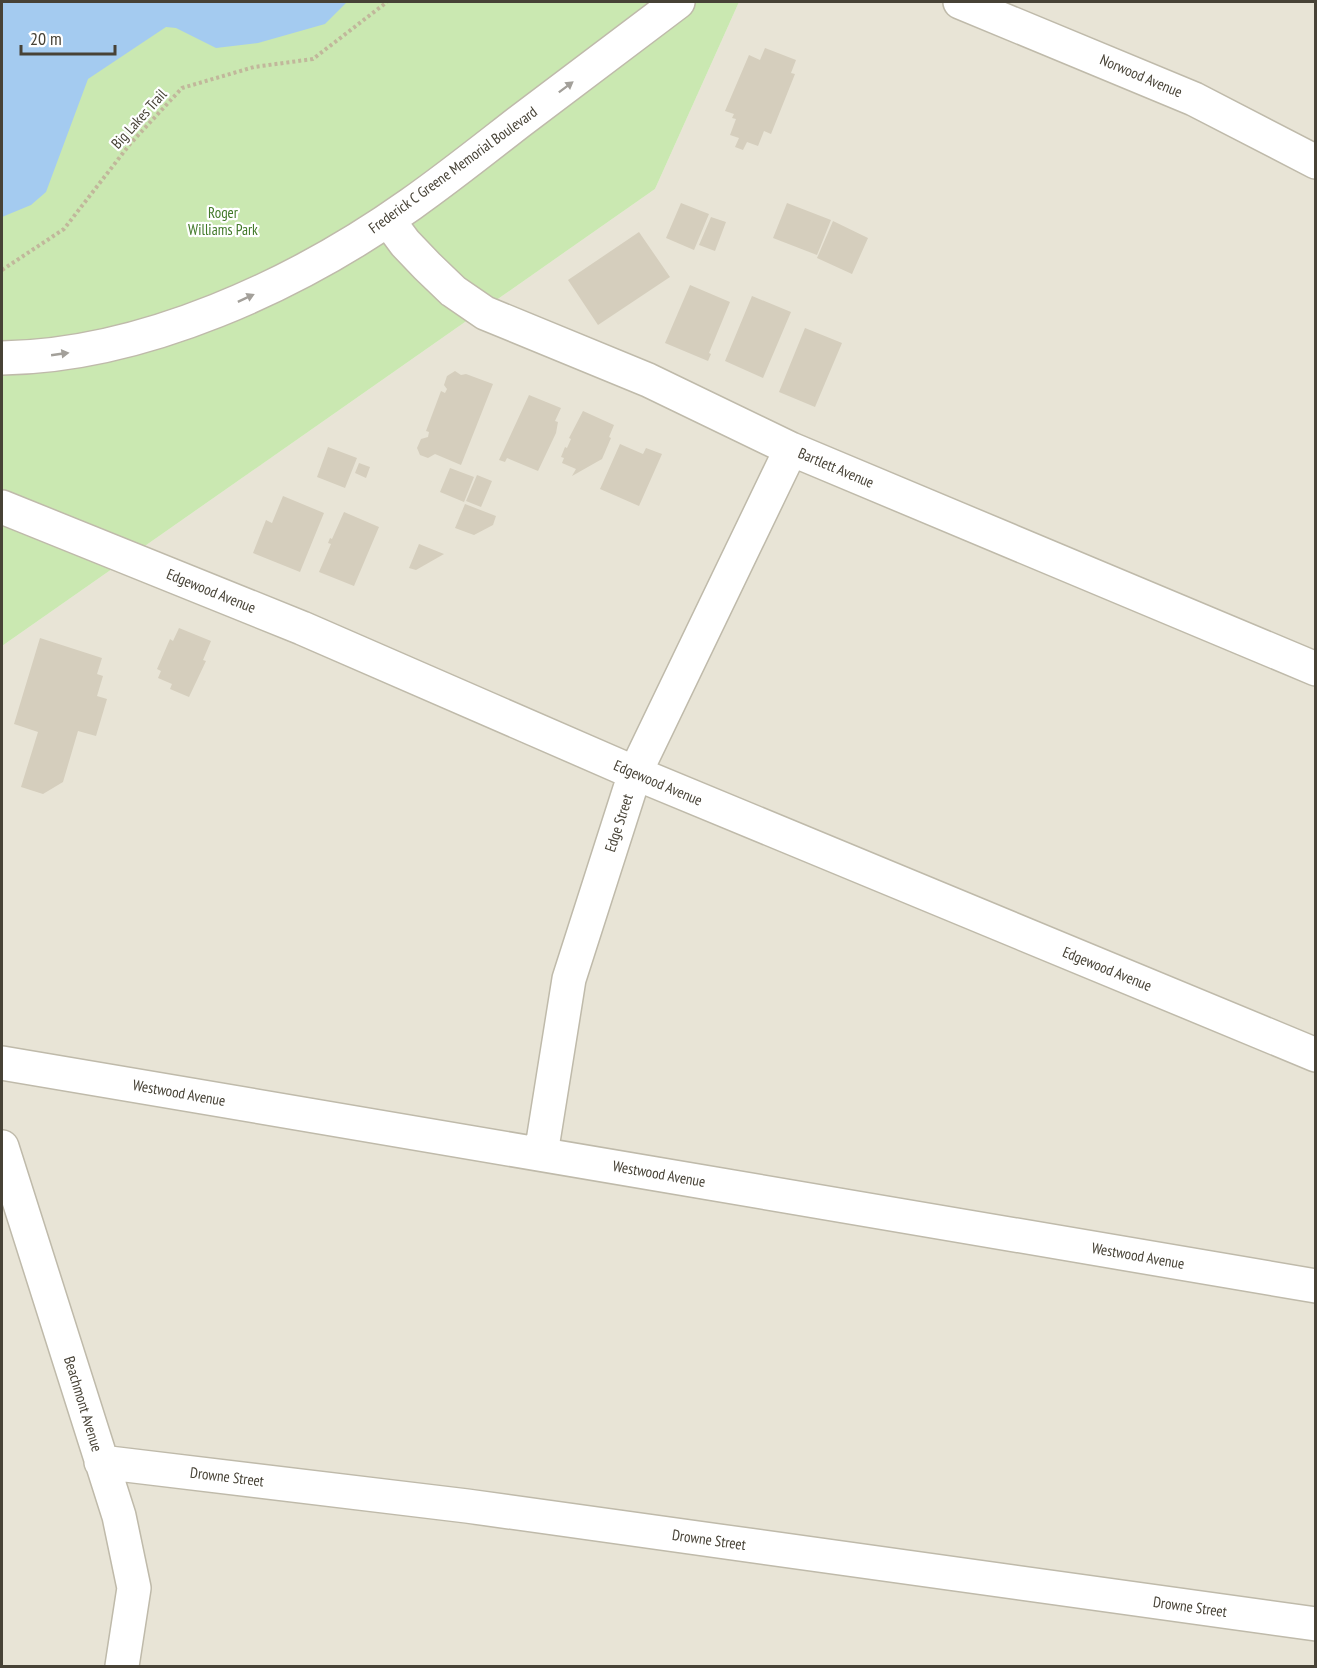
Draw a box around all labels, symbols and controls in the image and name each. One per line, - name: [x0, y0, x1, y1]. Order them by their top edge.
- scale bar: [21, 18, 116, 56]
- text: 20 m: [30, 27, 62, 50]
- street label: Norwood Avenue: [1097, 50, 1185, 101]
- one-way arrow: [558, 82, 573, 94]
- street label: Big Lakes Trail: [107, 84, 171, 153]
- street label: Frederick C Greene Memorial Boulevard: [365, 102, 541, 237]
- park label: Roger Williams Park: [188, 203, 258, 239]
- one-way arrow: [237, 293, 254, 302]
- one-way arrow: [50, 349, 69, 358]
- street label: Bartlett Avenue: [796, 443, 877, 492]
- street label: Edgewood Avenue: [164, 564, 258, 617]
- street label: Edgewood Avenue: [611, 755, 705, 810]
- street label: Edge Street: [600, 791, 637, 854]
- street label: Edgewood Avenue: [1060, 942, 1154, 995]
- street label: Westwood Avenue: [131, 1075, 227, 1110]
- street label: Westwood Avenue: [611, 1156, 707, 1191]
- street label: Westwood Avenue: [1090, 1238, 1186, 1273]
- street label: Beachmont Avenue: [60, 1354, 107, 1454]
- street label: Drowne Street: [189, 1463, 265, 1490]
- street label: Drowne Street: [671, 1525, 747, 1554]
- street label: Drowne Street: [1152, 1592, 1228, 1621]

